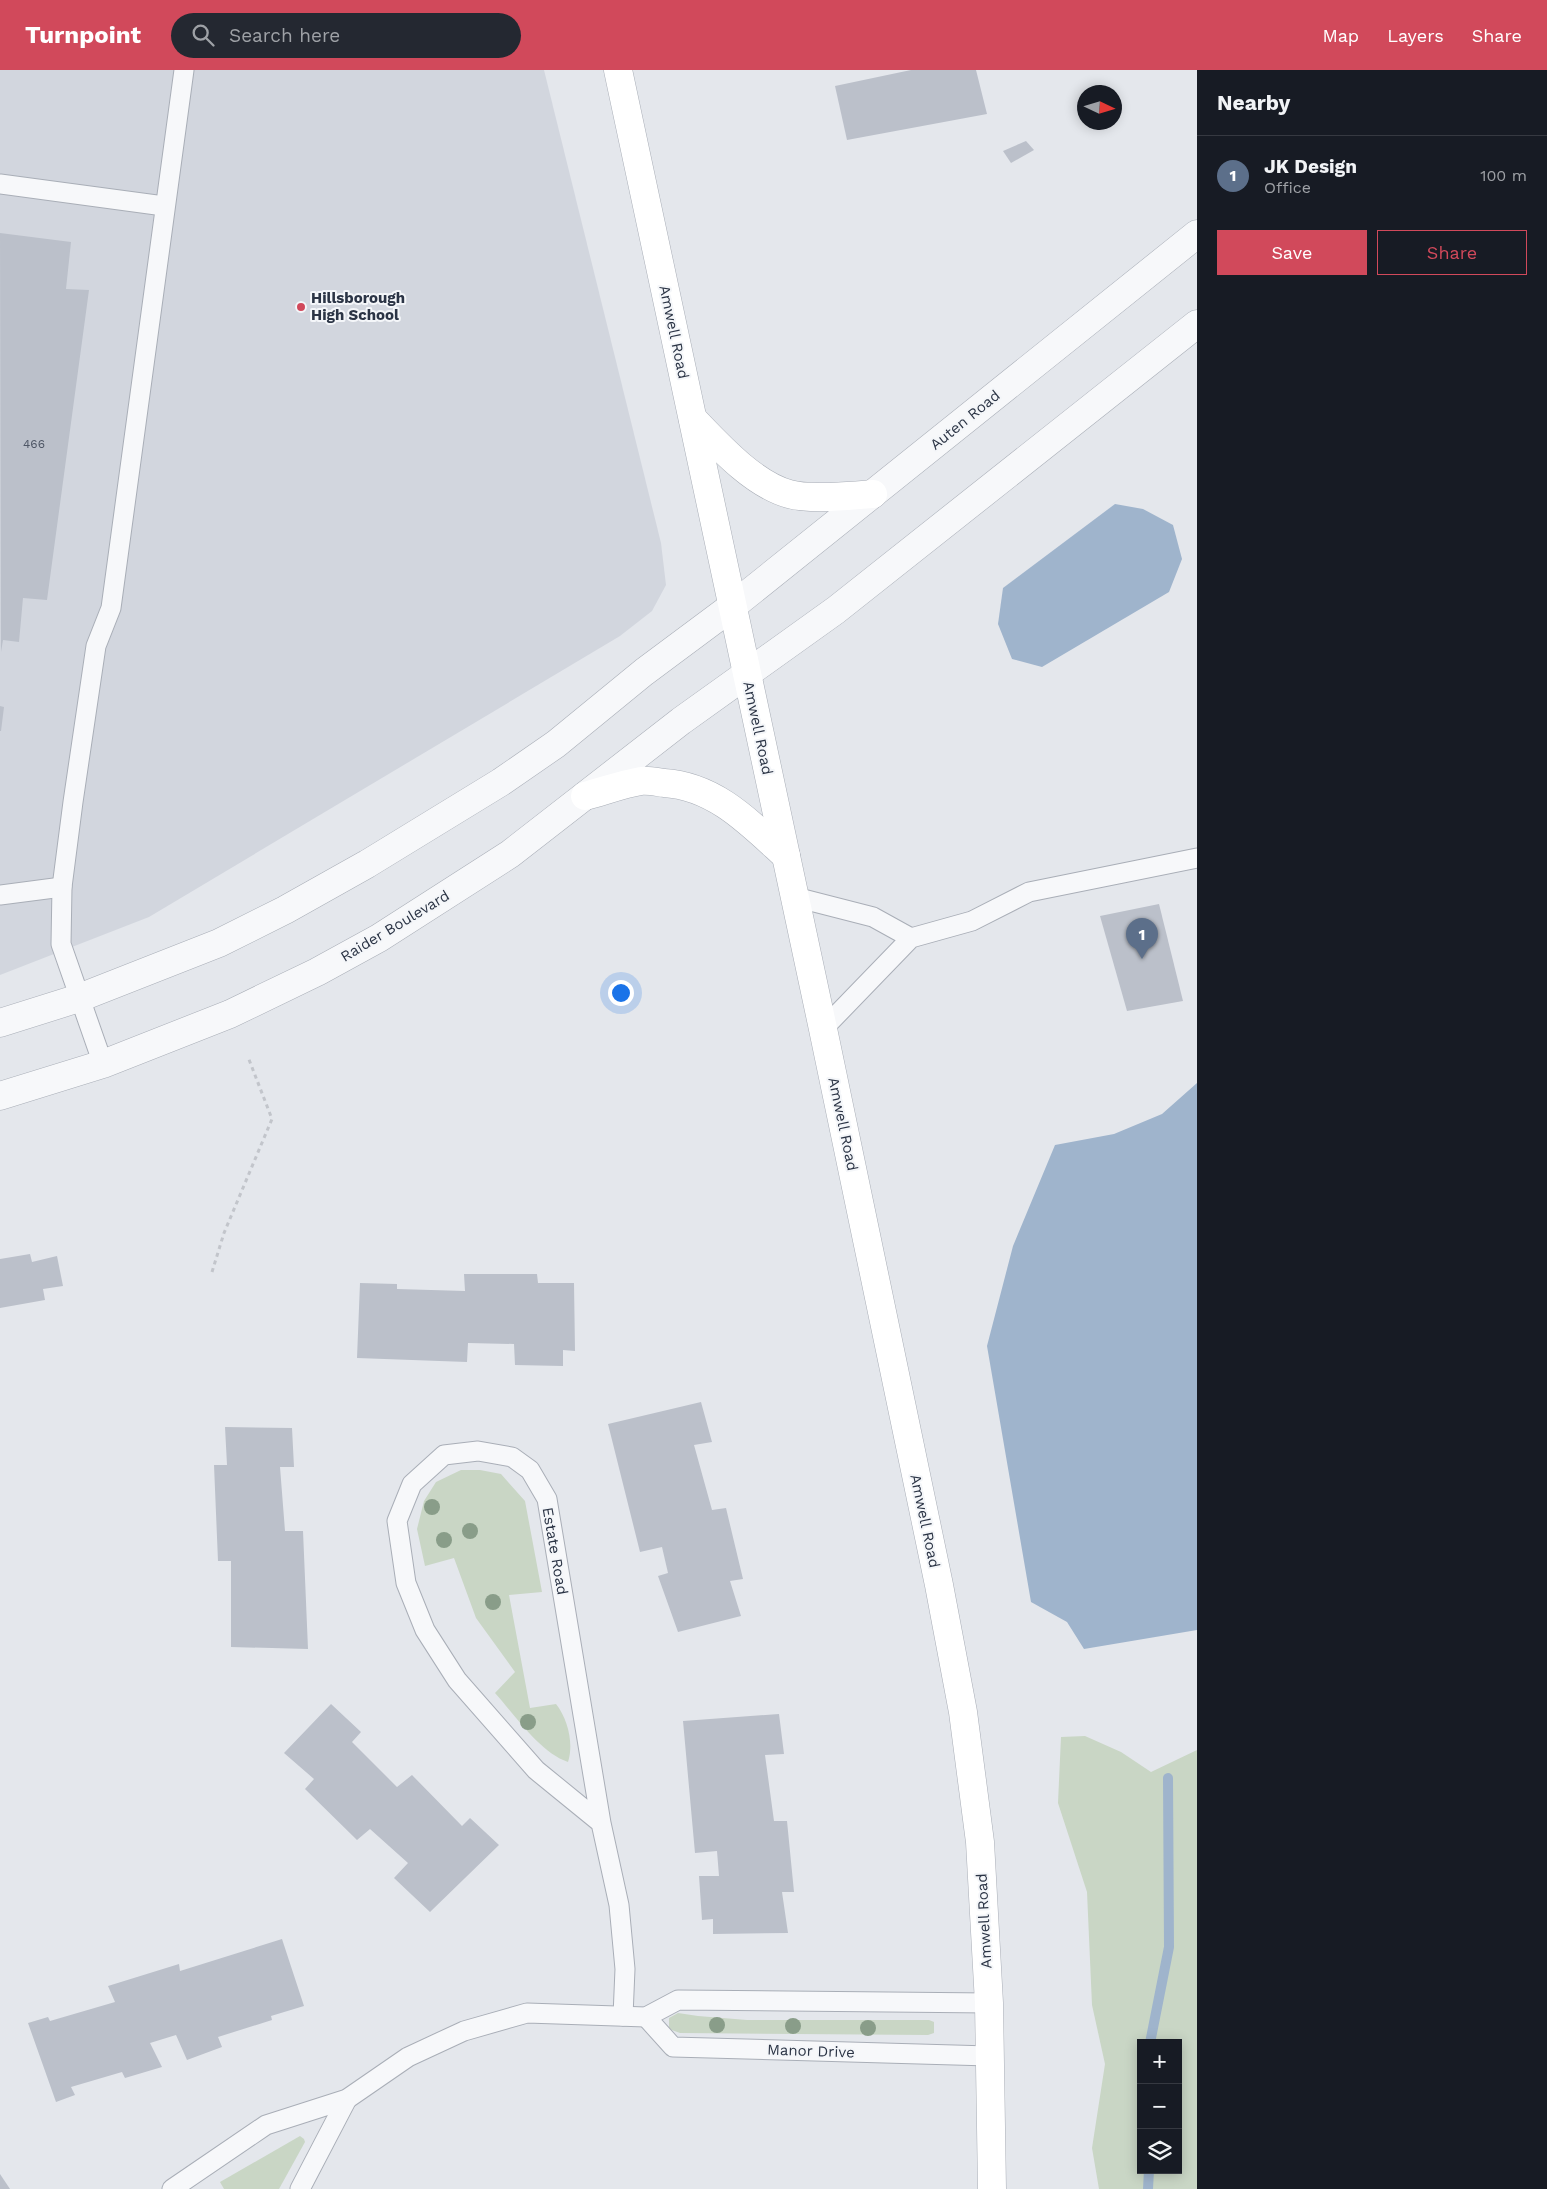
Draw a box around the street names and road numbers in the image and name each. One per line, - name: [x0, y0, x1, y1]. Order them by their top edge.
- street label: Amwell Road: [655, 283, 693, 381]
- street label: Auten Road: [926, 386, 1004, 454]
- street label: Amwell Road: [739, 679, 777, 777]
- street label: Raider Boulevard: [337, 886, 453, 966]
- street label: Amwell Road: [824, 1075, 862, 1173]
- street label: Amwell Road: [906, 1472, 944, 1570]
- street label: Estate Road: [538, 1506, 572, 1596]
- street label: Amwell Road: [973, 1873, 995, 1969]
- street label: Manor Drive: [767, 2040, 855, 2062]

